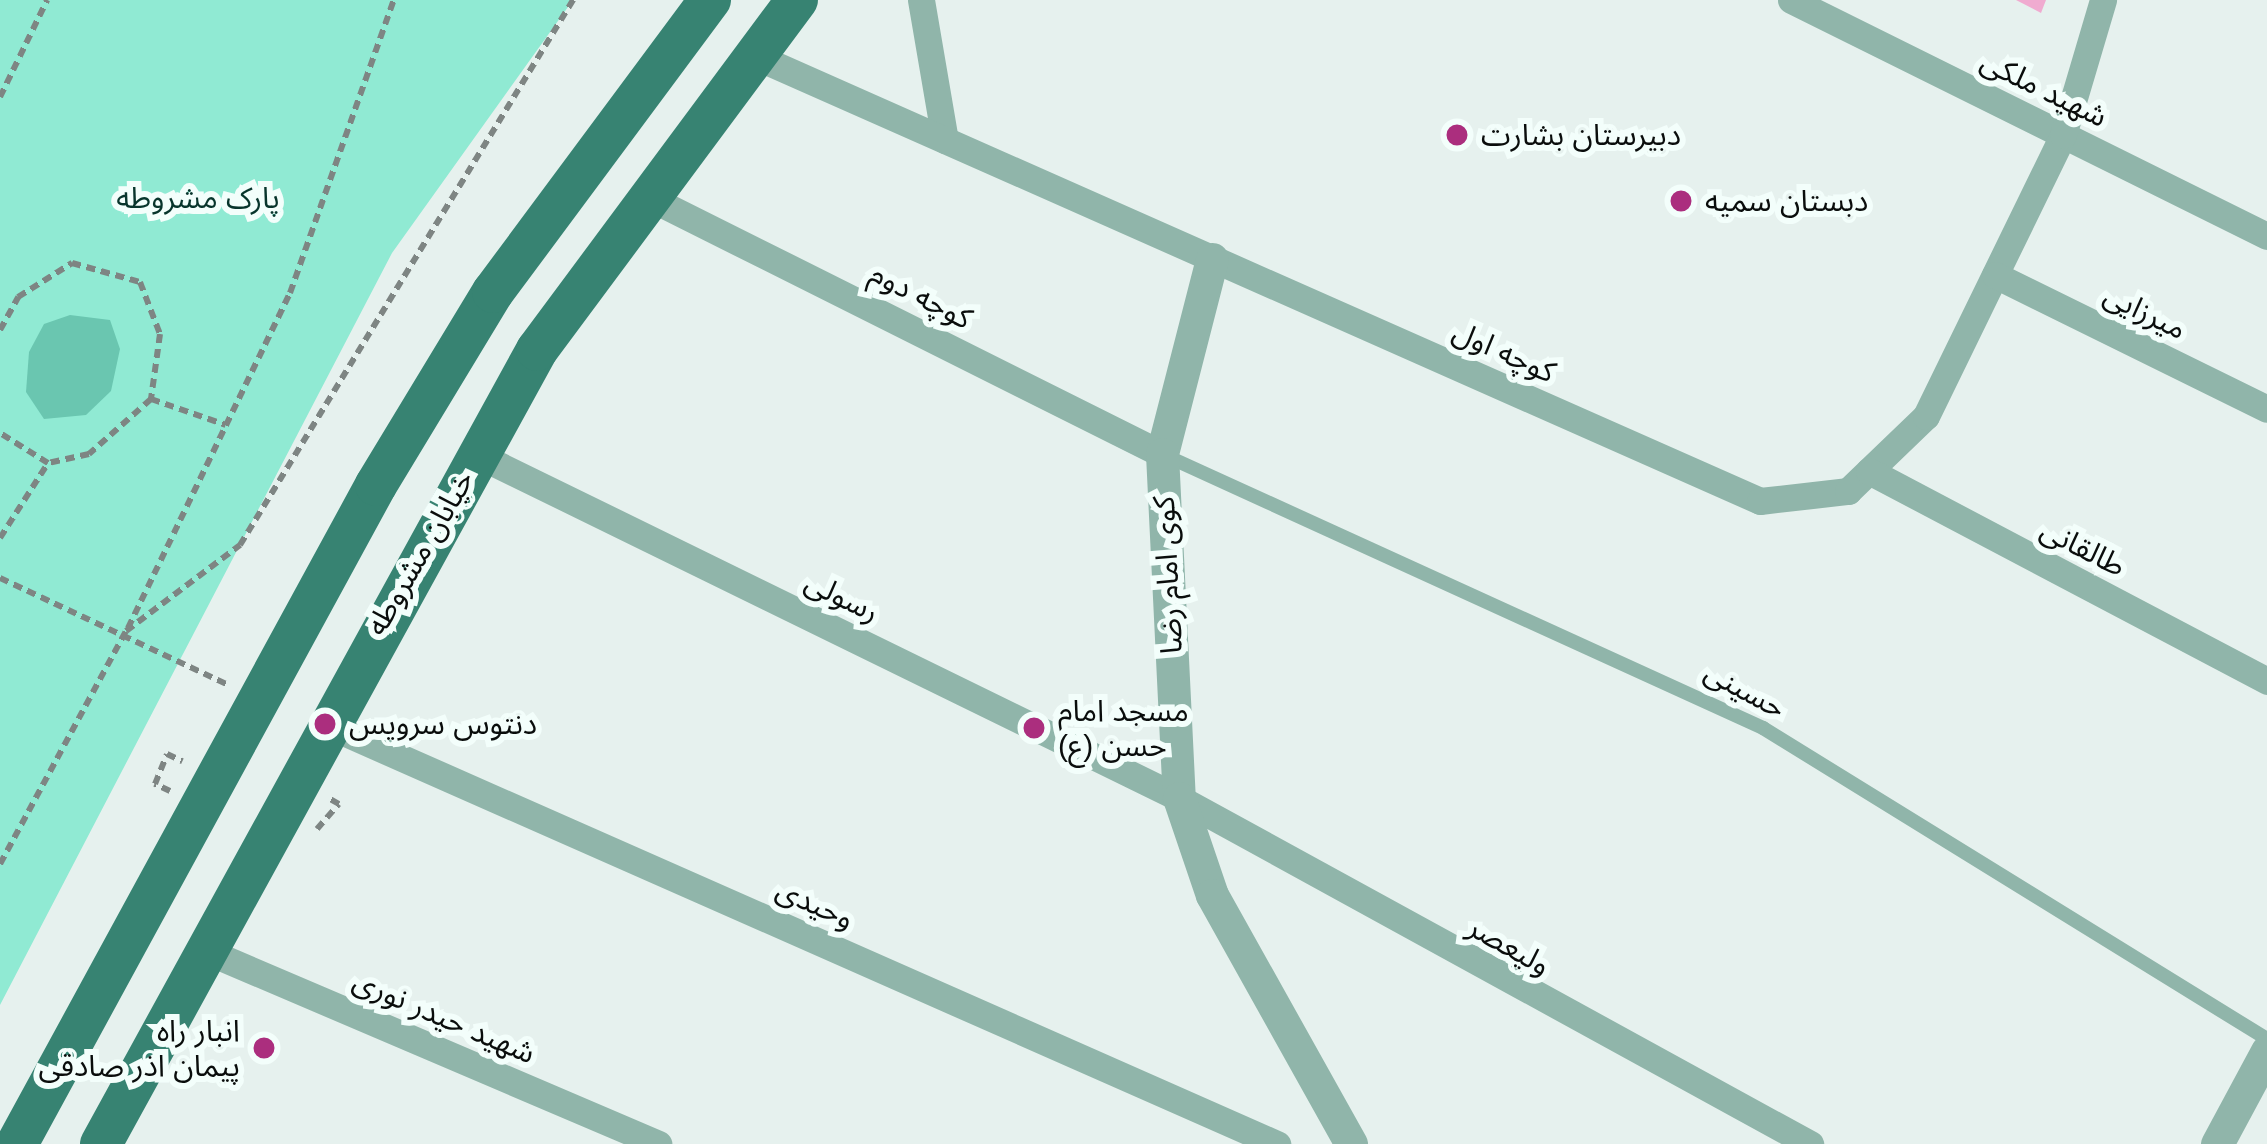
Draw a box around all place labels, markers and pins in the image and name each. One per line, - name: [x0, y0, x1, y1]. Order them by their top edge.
- place label: دبیرستان بشارت: [1481, 117, 1681, 153]
- marker: دبیرستان بشارت: [1444, 122, 1470, 148]
- place label: دبستان سمیه: [1705, 183, 1868, 219]
- marker: دبستان سمیه: [1668, 188, 1694, 214]
- place label: مسجد امام حسن (ع): [1058, 693, 1189, 764]
- place label: دنتوس سرویس: [349, 706, 537, 742]
- marker: دنتوس سرویس: [312, 711, 338, 737]
- marker: مسجد امام حسن (ع): [1021, 715, 1047, 741]
- place label: انبار راه پیمان اذر صادقی: [38, 1013, 240, 1084]
- marker: انبار راه پیمان اذر صادقی: [251, 1035, 277, 1061]

